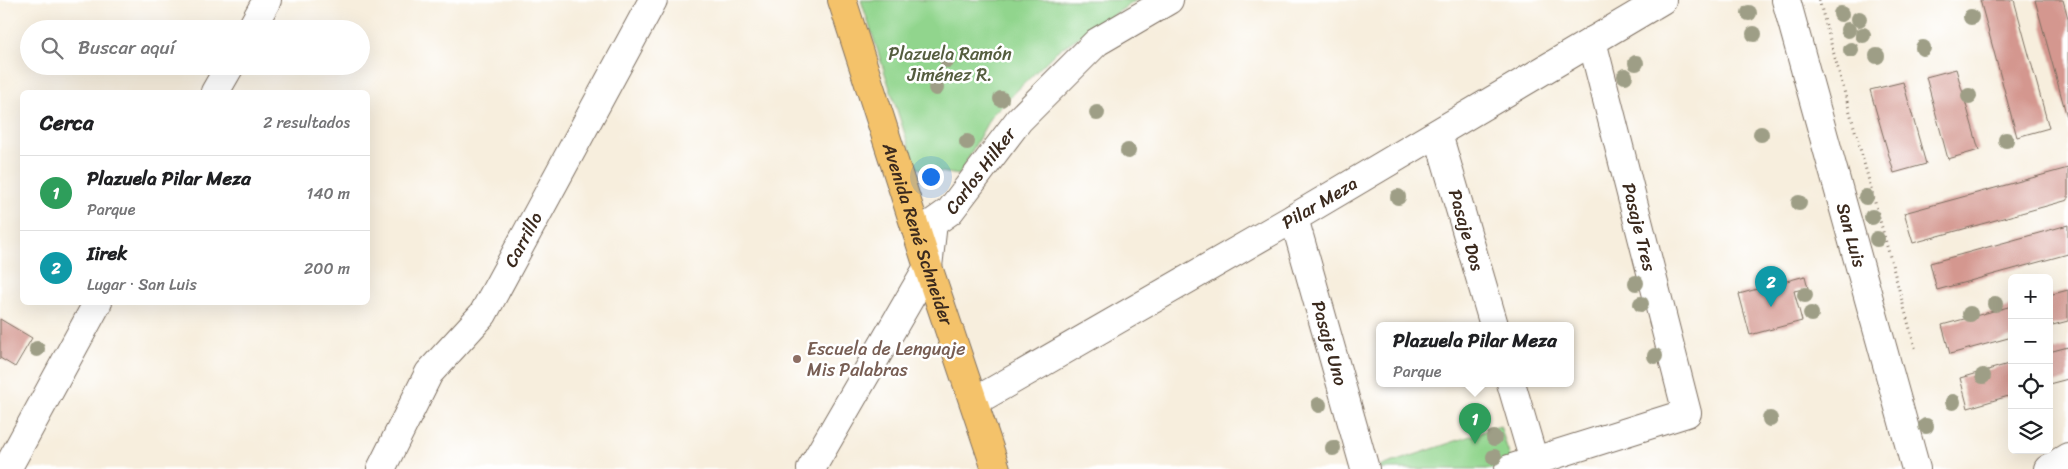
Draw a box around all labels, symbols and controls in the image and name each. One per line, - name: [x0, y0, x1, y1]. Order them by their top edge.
- search box: [20, 20, 370, 75]
- text: Buscar aquí: [78, 31, 175, 64]
- icon: search: [38, 34, 66, 62]
- park label: Plazuela Ramón Jiménez R.: [888, 38, 1012, 91]
- text: Cerca: [40, 104, 94, 142]
- text: 2 resultados: [263, 108, 350, 137]
- street label: Carlos Hilker: [937, 119, 1025, 222]
- street label: Avenida René Schneider: [873, 138, 963, 331]
- text: Plazuela Pilar Meza: [87, 162, 251, 195]
- your location: [918, 164, 944, 190]
- street label: Pilar Meza: [1276, 168, 1364, 238]
- text: 1: [53, 179, 59, 208]
- text: 140 m: [307, 179, 350, 208]
- street label: Pasaje Tres: [1613, 179, 1666, 275]
- street label: Pasaje Dos: [1439, 185, 1493, 275]
- text: Parque: [87, 195, 135, 224]
- street label: San Luis: [1827, 199, 1876, 272]
- street label: Carrillo: [495, 206, 552, 273]
- text: Iirek: [87, 237, 127, 270]
- text: 2: [51, 254, 61, 283]
- text: 200 m: [304, 254, 350, 283]
- pin: 2: [1755, 266, 1787, 307]
- text: Lugar · San Luis: [87, 270, 197, 299]
- map controls: [2008, 274, 2053, 454]
- button: +: [2008, 274, 2053, 319]
- street label: Pasaje Uno: [1302, 297, 1357, 389]
- button: −: [2008, 319, 2053, 364]
- popup: [1376, 322, 1574, 387]
- text: Plazuela Pilar Meza: [1393, 324, 1557, 357]
- place label: Escuela de Lenguaje Mis Palabras: [807, 333, 966, 386]
- marker: Escuela de Lenguaje Mis Palabras: [791, 353, 803, 365]
- text: Parque: [1393, 357, 1442, 386]
- button: locate: [2008, 364, 2053, 409]
- pin: 1: [1459, 403, 1491, 444]
- button: layers: [2008, 409, 2053, 454]

